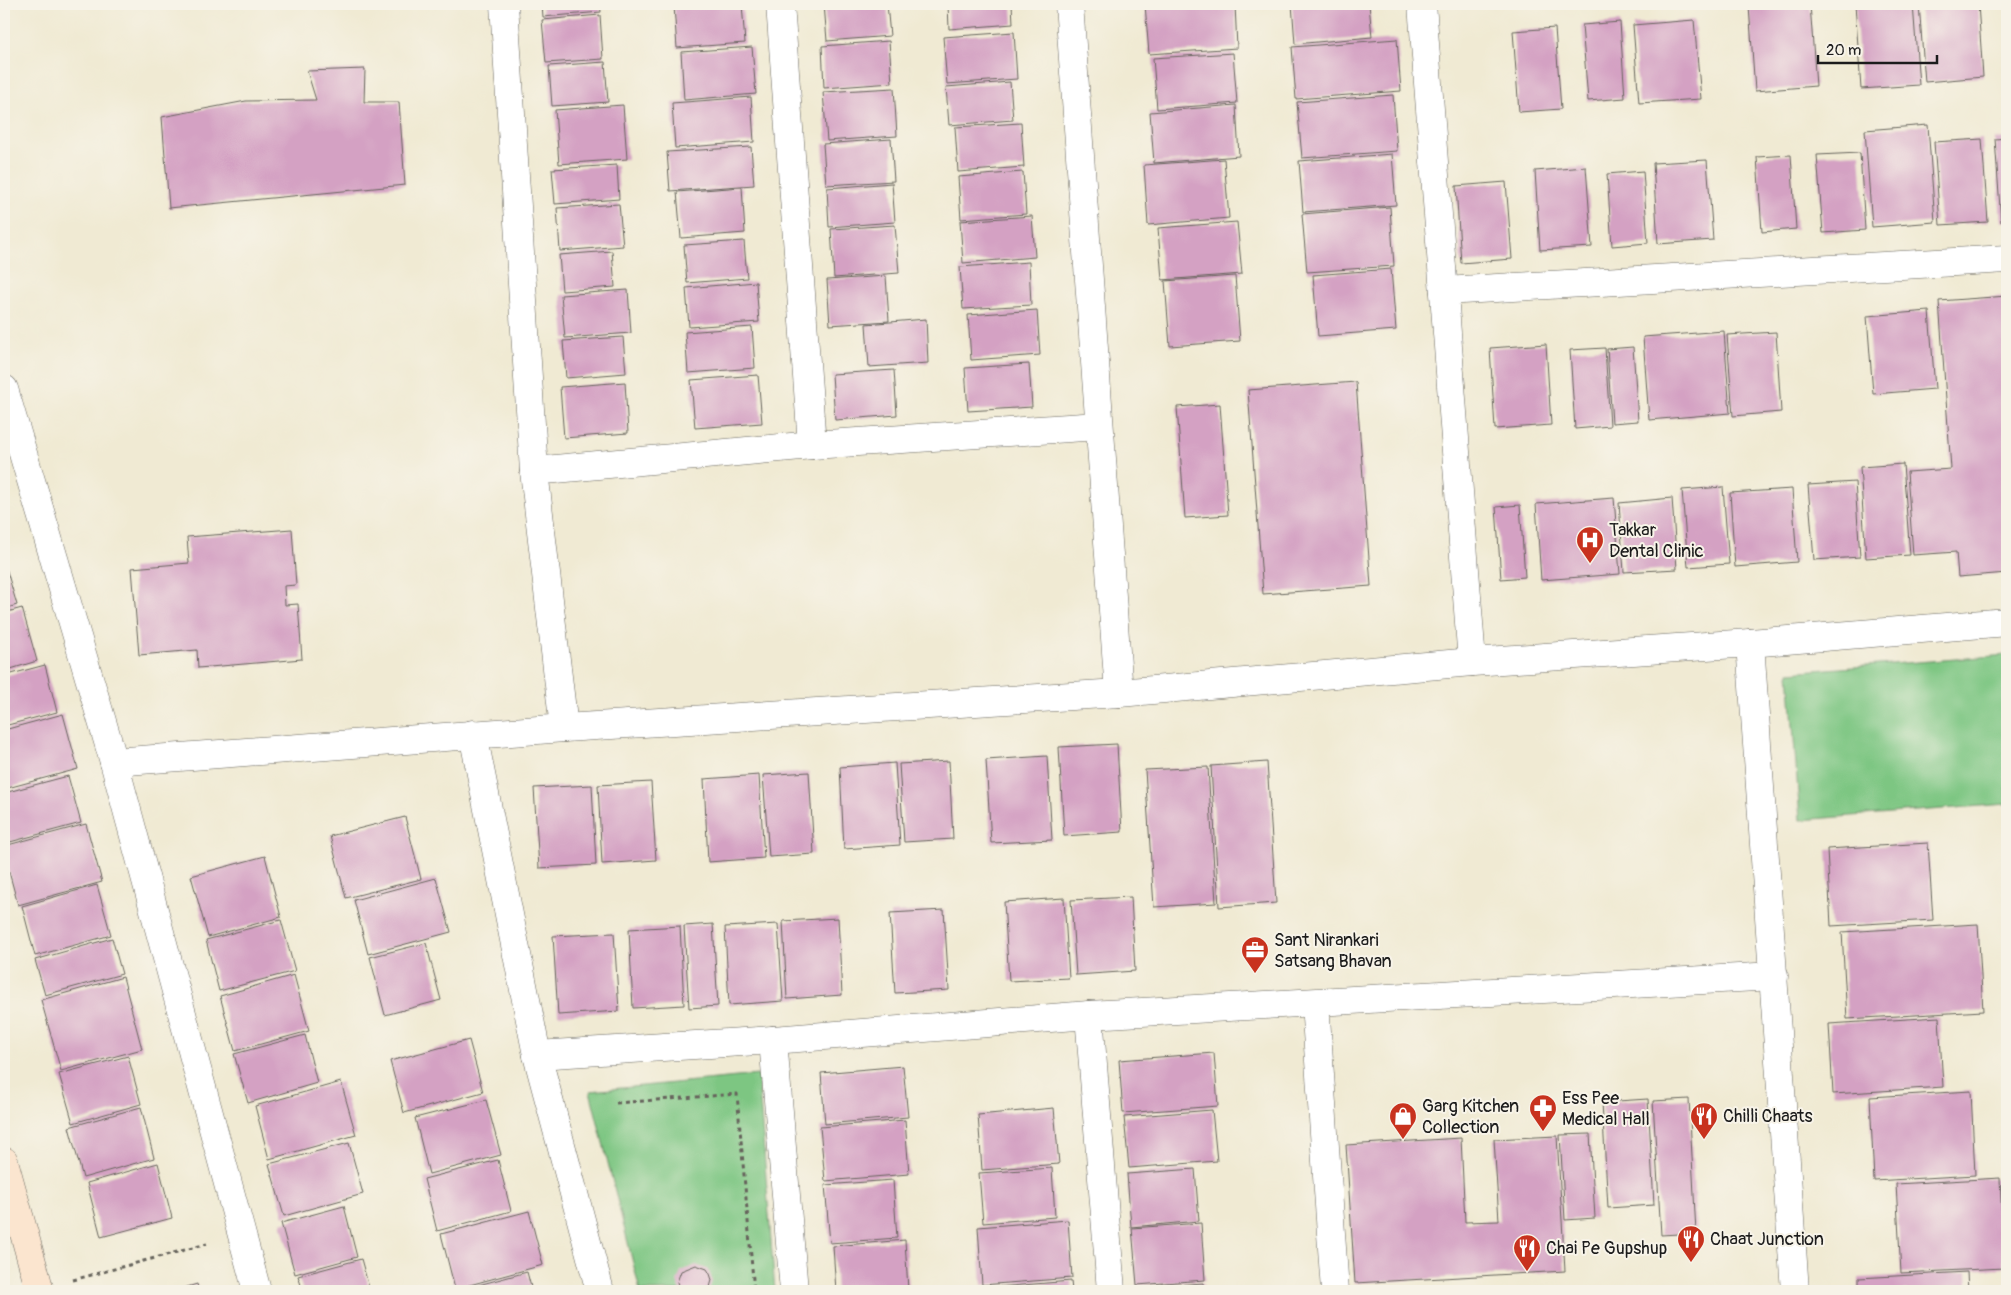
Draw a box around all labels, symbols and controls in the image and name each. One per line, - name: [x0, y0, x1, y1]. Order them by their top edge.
- scale bar: [1818, 32, 1937, 64]
- text: 20 m: [1826, 41, 1861, 60]
- place label: Takkar Dental Clinic: [1609, 519, 1704, 563]
- hospital icon: Takkar Dental Clinic: [1575, 525, 1605, 564]
- place label: Sant Nirankari Satsang Bhavan: [1274, 929, 1392, 973]
- office icon: Sant Nirankari Satsang Bhavan: [1240, 935, 1270, 974]
- place label: Ess Pee Medical Hall: [1562, 1087, 1650, 1131]
- pharmacy icon: Ess Pee Medical Hall: [1528, 1093, 1558, 1132]
- place label: Garg Kitchen Collection: [1422, 1095, 1519, 1139]
- shop icon: Garg Kitchen Collection: [1388, 1101, 1418, 1140]
- restaurant icon: Chilli Chaats: [1689, 1101, 1719, 1140]
- place label: Chilli Chaats: [1723, 1105, 1813, 1128]
- restaurant icon: Chaat Junction: [1676, 1224, 1706, 1263]
- place label: Chaat Junction: [1710, 1228, 1824, 1251]
- restaurant icon: Chai Pe Gupshup: [1512, 1233, 1542, 1272]
- place label: Chai Pe Gupshup: [1546, 1237, 1667, 1260]

